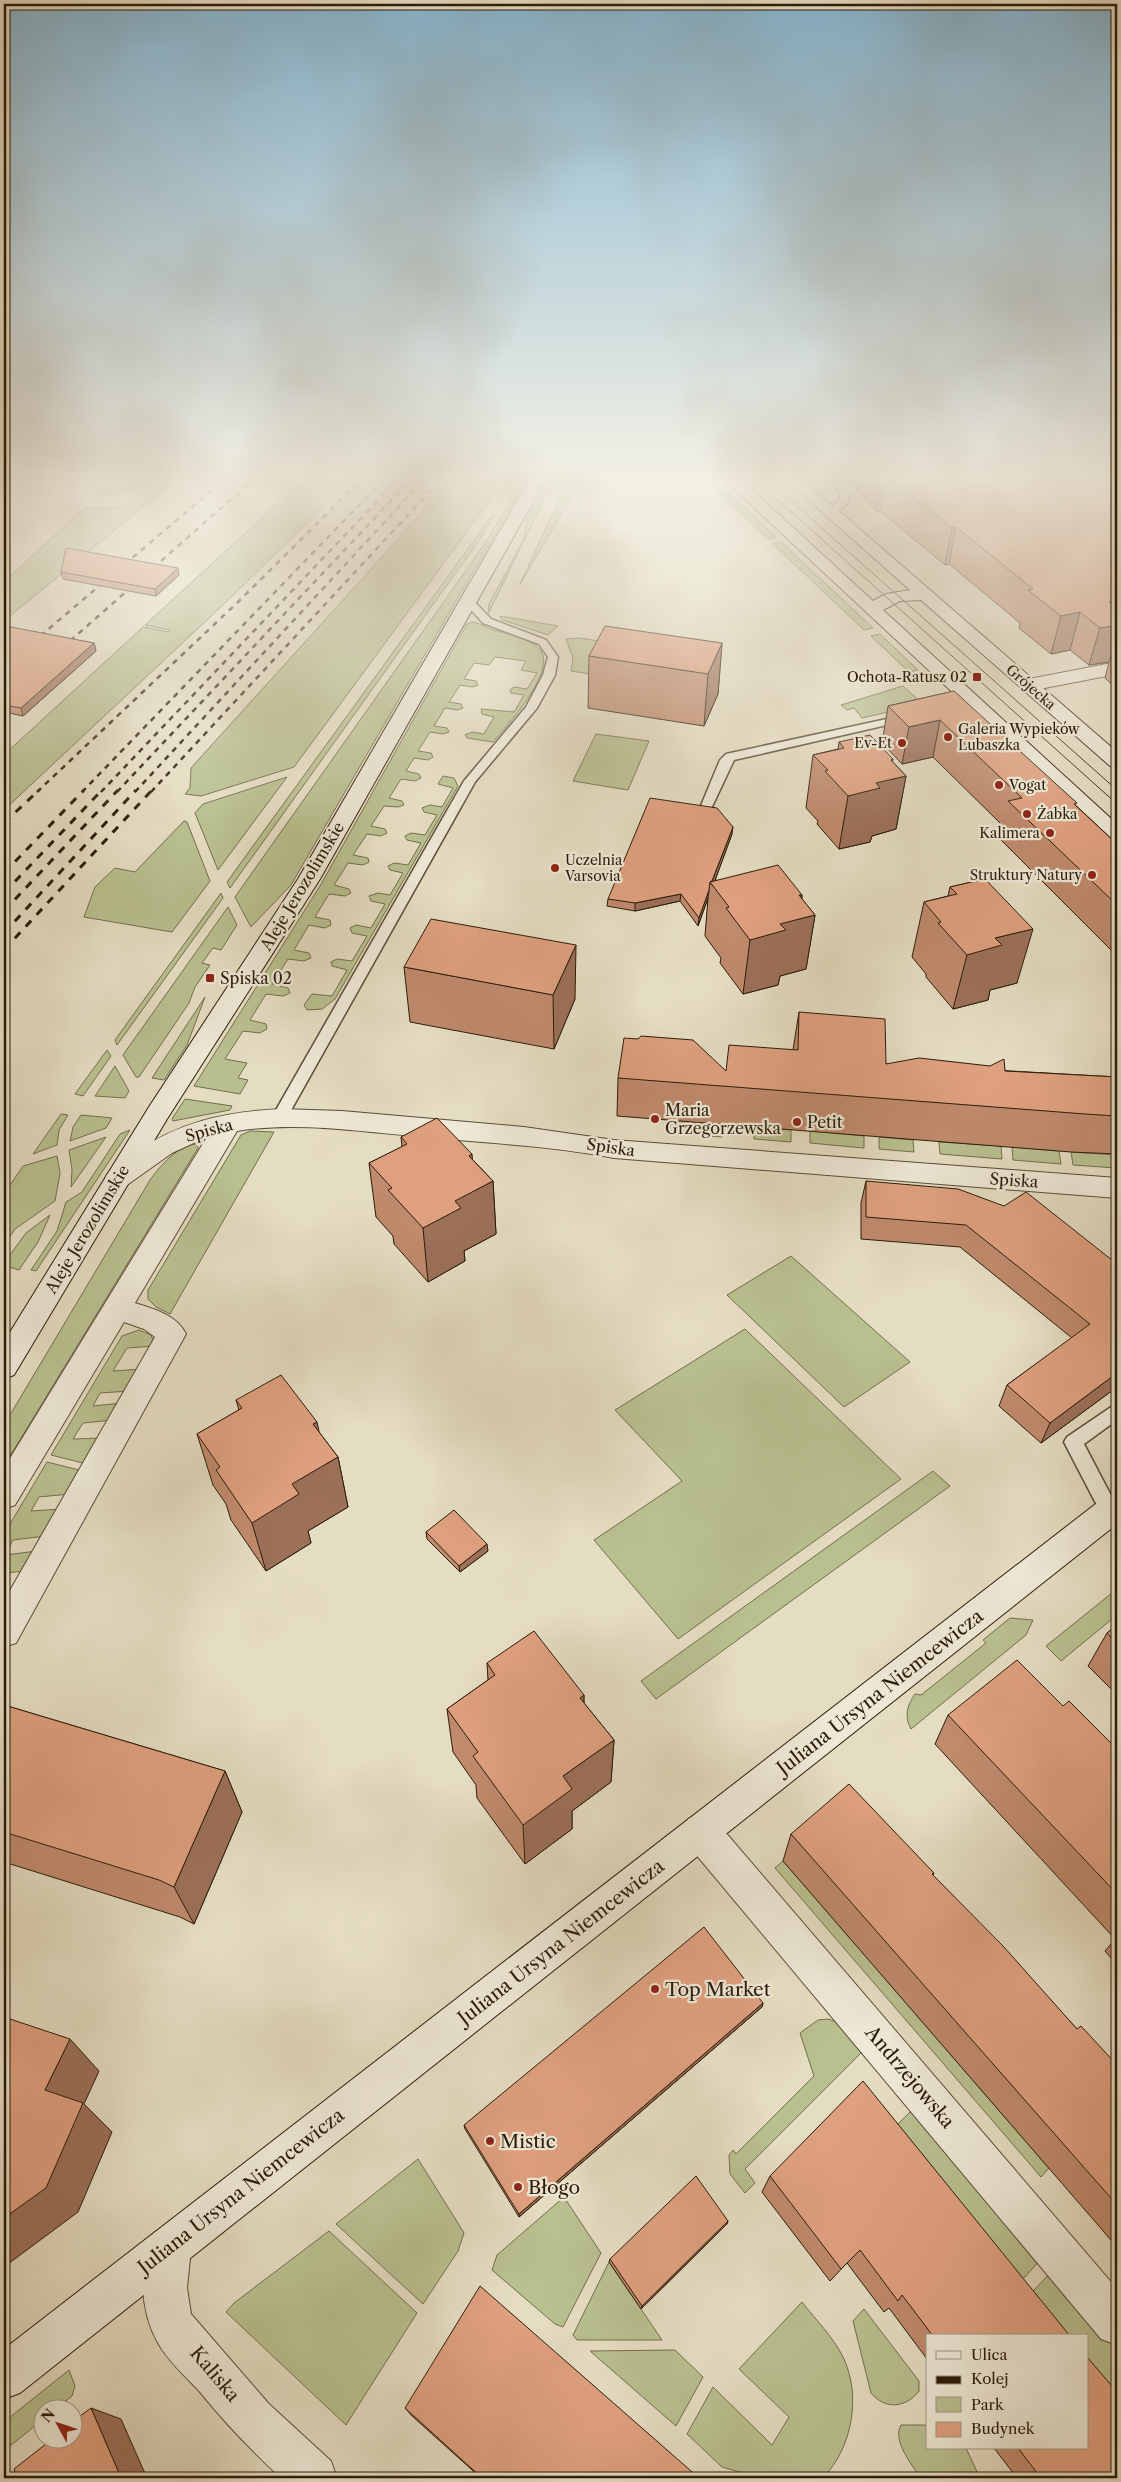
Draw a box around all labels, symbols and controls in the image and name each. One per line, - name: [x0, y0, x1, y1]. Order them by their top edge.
- street label: Grójecka: [1002, 661, 1060, 714]
- place label: Ochota-Ratusz 02: [847, 668, 967, 686]
- marker: Ochota-Ratusz 02: [971, 671, 983, 683]
- place label: Galeria Wypieków Lubaszka: [958, 720, 1080, 754]
- marker: Galeria Wypieków Lubaszka: [942, 731, 954, 743]
- place label: Ev-Et: [854, 734, 892, 752]
- marker: Ev-Et: [896, 737, 908, 749]
- place label: Vogat: [1008, 776, 1046, 794]
- marker: Vogat: [993, 779, 1005, 791]
- place label: Żabka: [1037, 805, 1078, 823]
- marker: Żabka: [1021, 808, 1033, 820]
- street label: Aleje Jerozolimskie: [255, 818, 348, 955]
- place label: Kalimera: [979, 824, 1041, 842]
- marker: Kalimera: [1044, 827, 1056, 839]
- place label: Uczelnia Varsovia: [564, 851, 623, 885]
- marker: Uczelnia Varsovia: [549, 862, 561, 874]
- place label: Struktury Natury: [970, 866, 1082, 884]
- marker: Struktury Natury: [1086, 869, 1098, 881]
- place label: Spiska 02: [220, 968, 292, 988]
- marker: Spiska 02: [204, 972, 216, 984]
- place label: Maria Grzegorzewska: [665, 1100, 782, 1138]
- place label: Petit: [807, 1112, 843, 1132]
- marker: Maria Grzegorzewska: [649, 1113, 661, 1125]
- street label: Spiska: [183, 1114, 236, 1146]
- marker: Petit: [791, 1116, 803, 1128]
- street label: Spiska: [586, 1134, 637, 1160]
- street label: Aleje Jerozolimskie: [40, 1161, 133, 1298]
- street label: Spiska: [989, 1168, 1039, 1192]
- street label: Juliana Ursyna Niemcewicza: [770, 1604, 988, 1782]
- street label: Juliana Ursyna Niemcewicza: [451, 1854, 669, 2032]
- place label: Top Market: [665, 1978, 771, 2001]
- marker: Top Market: [649, 1983, 661, 1995]
- street label: Andrzejowska: [860, 2020, 960, 2133]
- street label: Juliana Ursyna Niemcewicza: [131, 2103, 349, 2281]
- place label: Mistic: [500, 2130, 556, 2153]
- marker: Mistic: [484, 2135, 496, 2147]
- place label: Błogo: [528, 2176, 580, 2199]
- marker: Błogo: [512, 2181, 524, 2193]
- legend: [926, 2334, 1088, 2450]
- street label: Kaliska: [185, 2342, 245, 2406]
- text: Ulica: [971, 2345, 1007, 2364]
- text: Kolej: [971, 2369, 1008, 2388]
- text: Park: [971, 2395, 1005, 2414]
- north arrow: [32, 2400, 82, 2450]
- text: N: [37, 2405, 59, 2426]
- text: Budynek: [971, 2419, 1036, 2438]

